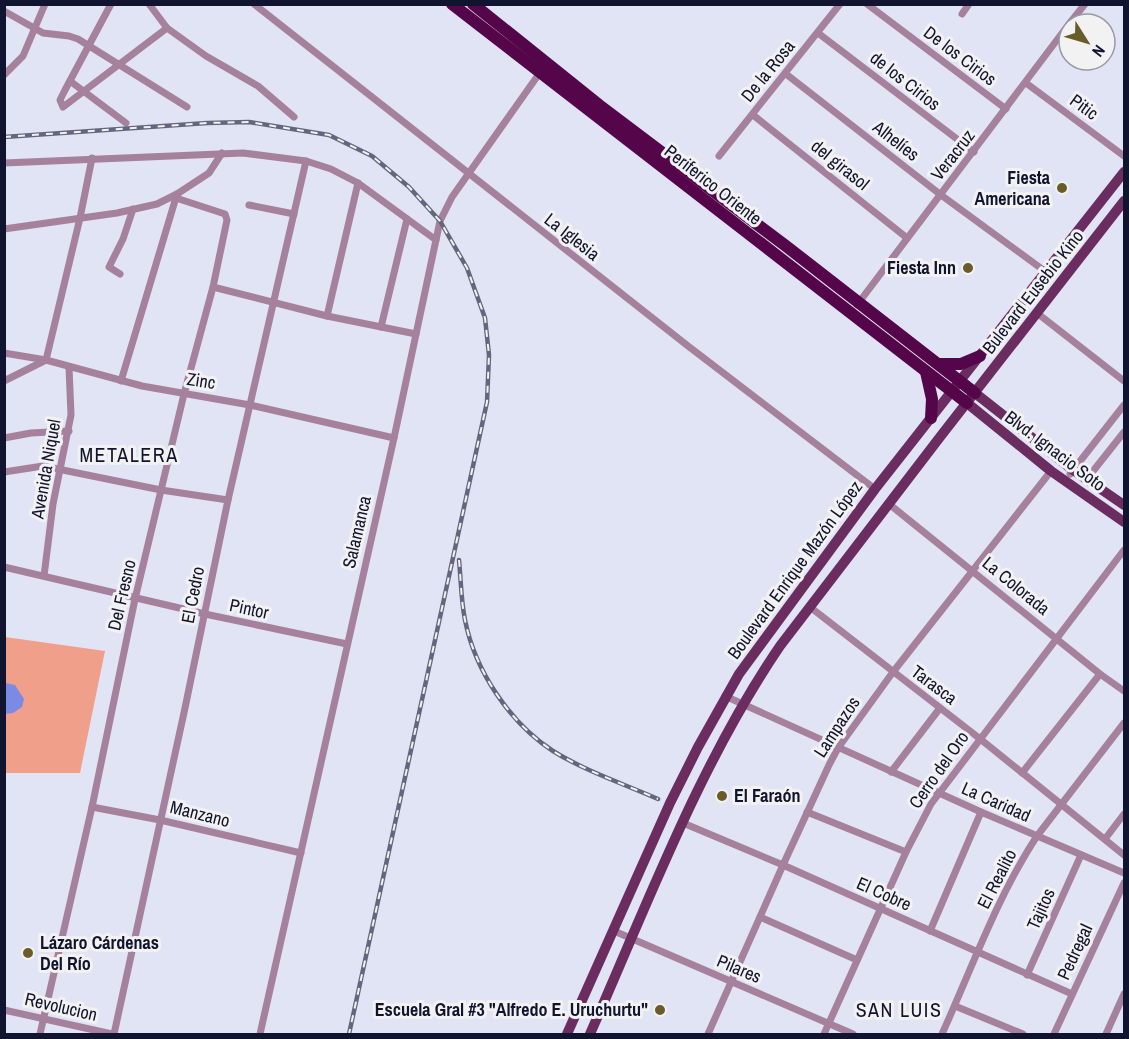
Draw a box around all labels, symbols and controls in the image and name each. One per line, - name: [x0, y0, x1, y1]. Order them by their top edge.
- north arrow: [1057, 12, 1117, 72]
- street label: De los Cirios: [919, 20, 1002, 91]
- street label: De la Rosa: [735, 34, 800, 107]
- text: N: [1087, 41, 1111, 61]
- street label: de los Cirios: [865, 45, 946, 116]
- street label: Pitic: [1065, 88, 1104, 125]
- street label: Alhelíes: [867, 114, 925, 167]
- street label: Veracruz: [925, 124, 980, 185]
- street label: del girasol: [806, 133, 875, 196]
- street label: Periferico Oriente: [659, 139, 767, 231]
- place label: Fiesta Americana: [975, 165, 1051, 211]
- marker: Fiesta Americana: [1055, 181, 1069, 195]
- street label: La Iglesia: [539, 207, 605, 266]
- street label: Bulevard Eusebio Kino: [976, 225, 1089, 359]
- place label: Fiesta Inn: [887, 255, 956, 280]
- marker: Fiesta Inn: [961, 261, 975, 275]
- street label: Zinc: [185, 366, 217, 395]
- street label: Blvd. Ignacio Soto: [1000, 405, 1111, 497]
- street label: Avenida Niquel: [24, 417, 67, 522]
- district label: METALERA: [79, 441, 179, 468]
- street label: Boulevard Enrique Mazón López: [721, 475, 868, 664]
- street label: Salamanca: [336, 493, 377, 571]
- street label: La Colorada: [977, 551, 1055, 621]
- street label: Del Fresno: [101, 557, 142, 633]
- street label: El Cedro: [175, 564, 210, 625]
- street label: Pintor: [227, 592, 271, 625]
- street label: Tarasca: [906, 659, 963, 710]
- street label: Lampazos: [808, 691, 866, 762]
- street label: Cerro del Oro: [903, 726, 974, 814]
- street label: La Caridad: [958, 775, 1035, 828]
- place label: El Faraón: [734, 783, 801, 808]
- marker: El Faraón: [715, 789, 729, 803]
- street label: Manzano: [168, 794, 233, 833]
- street label: El Realito: [971, 845, 1022, 913]
- street label: El Cobre: [853, 870, 916, 917]
- street label: Tajitos: [1020, 884, 1061, 934]
- street label: Pedregal: [1051, 920, 1098, 984]
- place label: Lázaro Cárdenas Del Río: [40, 930, 159, 976]
- marker: Lázaro Cárdenas Del Río: [21, 946, 35, 960]
- street label: Pilares: [713, 948, 765, 989]
- street label: Revolucion: [22, 986, 100, 1027]
- district label: SAN LUIS: [856, 996, 942, 1023]
- place label: Escuela Gral #3 "Alfredo E. Uruchurtu": [375, 997, 648, 1022]
- marker: Escuela Gral #3 "Alfredo E. Uruchurtu": [653, 1003, 667, 1017]

